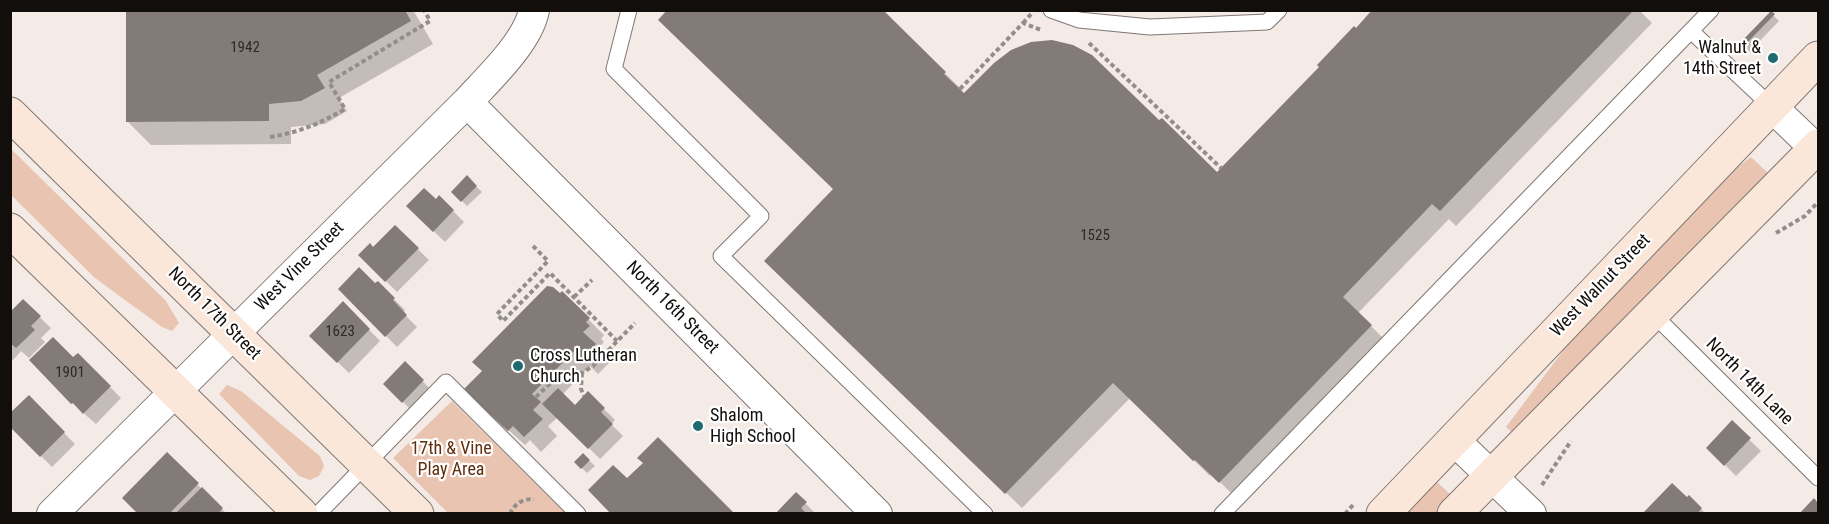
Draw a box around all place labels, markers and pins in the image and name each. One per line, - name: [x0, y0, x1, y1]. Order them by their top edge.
- place label: Walnut & 14th Street: [1683, 37, 1761, 80]
- marker: Walnut & 14th Street: [1766, 51, 1780, 65]
- place label: Cross Lutheran Church: [530, 345, 637, 388]
- marker: Cross Lutheran Church: [511, 359, 525, 373]
- place label: Shalom High School: [710, 405, 796, 448]
- marker: Shalom High School: [691, 419, 705, 433]

